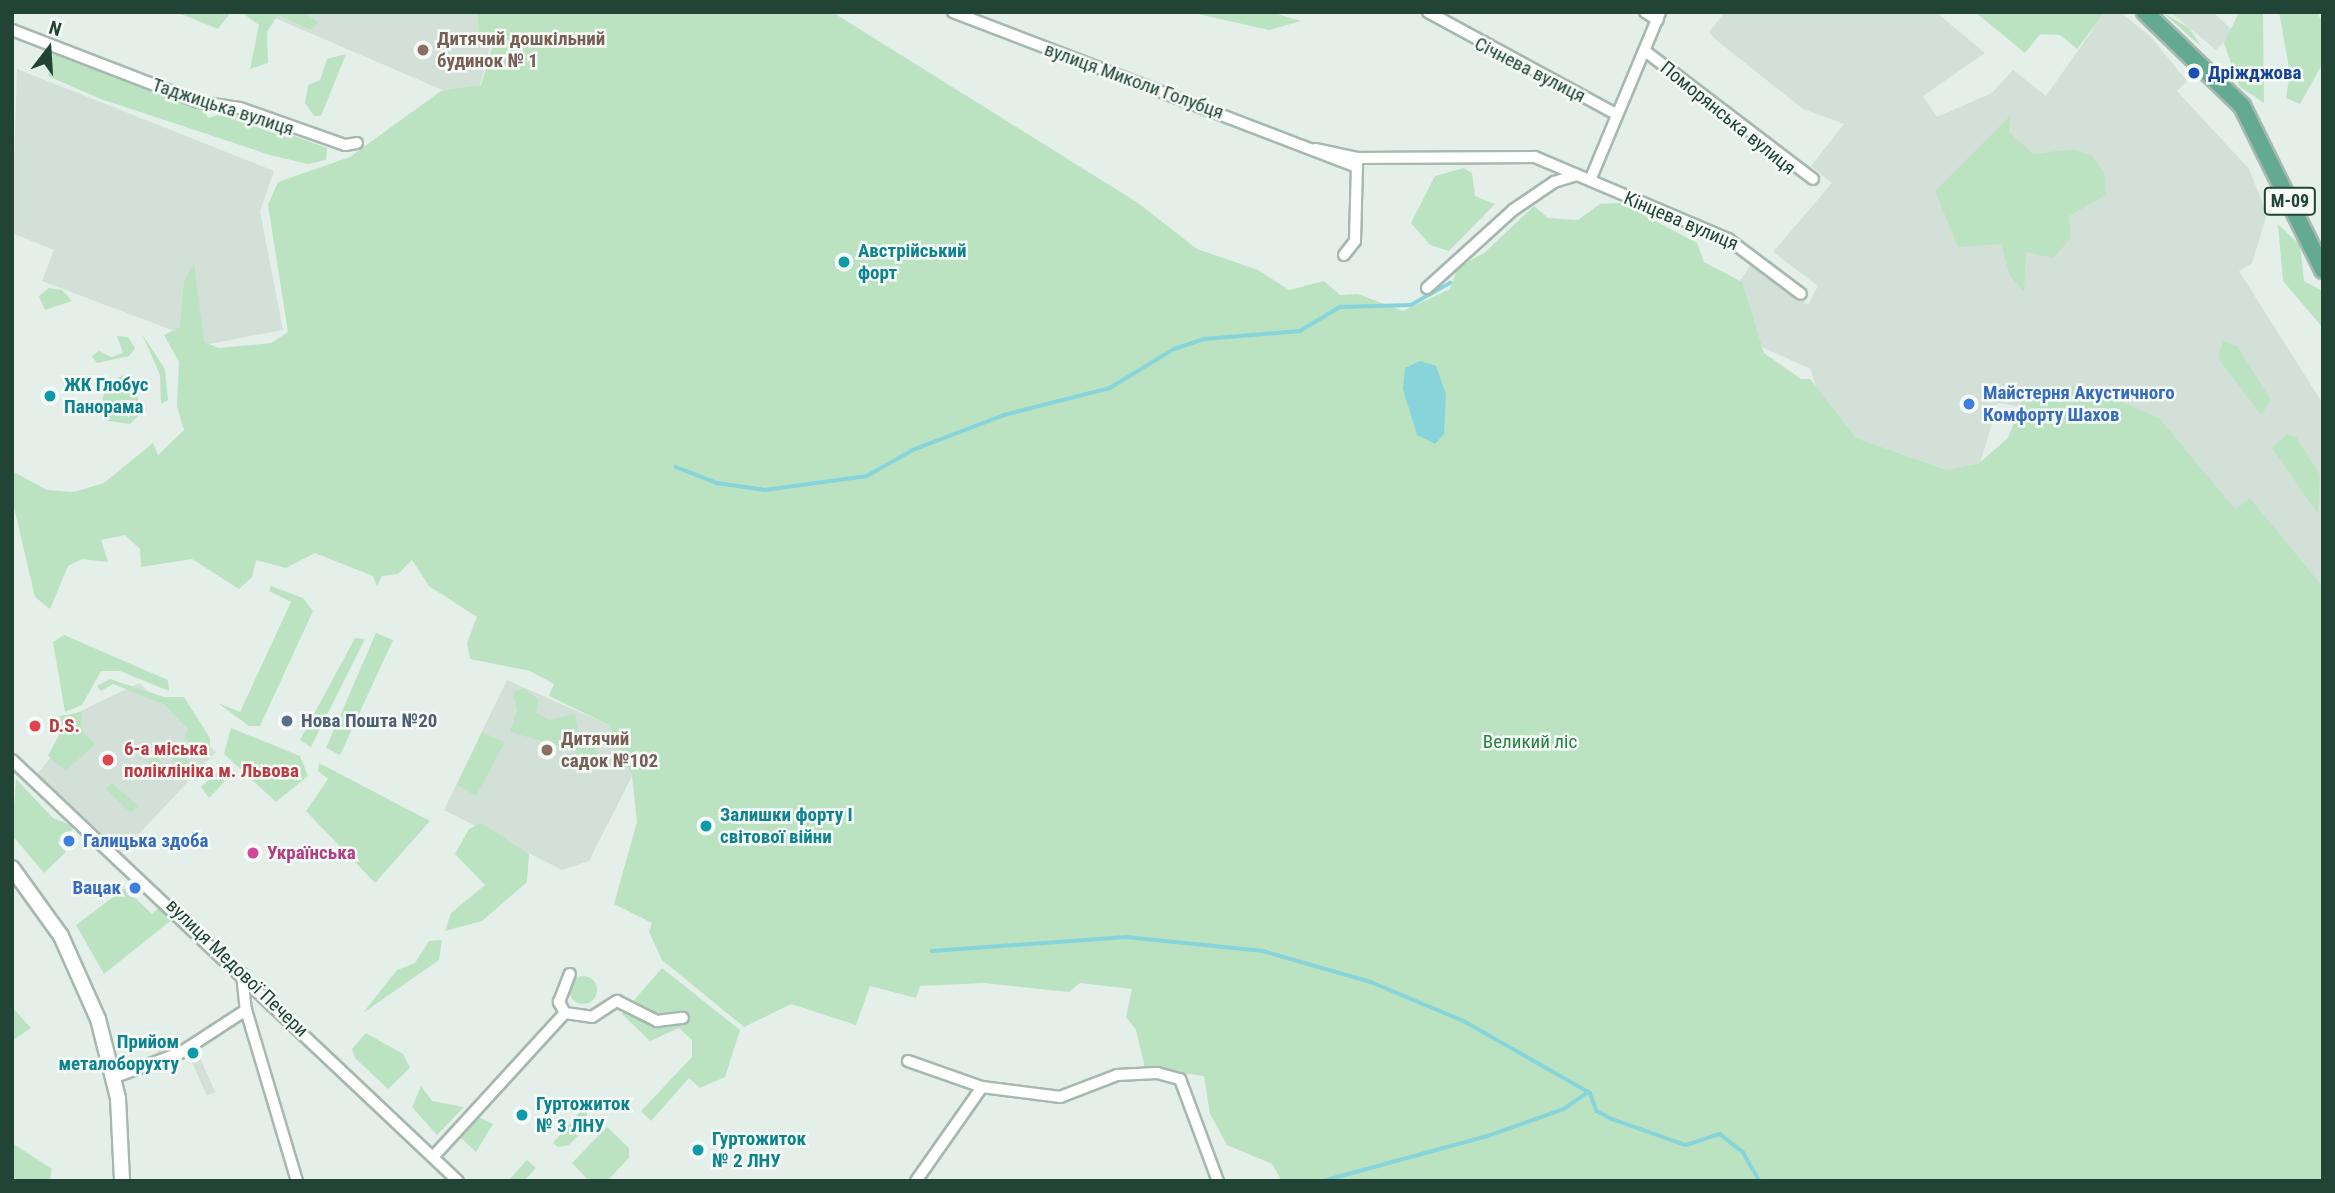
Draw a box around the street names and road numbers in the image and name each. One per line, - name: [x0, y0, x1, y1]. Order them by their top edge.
- street label: Січнева вулиця: [1471, 32, 1589, 108]
- street label: вулиця Миколи Голубця: [1041, 38, 1227, 124]
- street label: Поморянська вулиця: [1656, 56, 1800, 180]
- street label: Таджицька вулиця: [149, 73, 297, 141]
- road number: М-09: [2264, 186, 2316, 216]
- street label: Кінцева вулиця: [1620, 187, 1742, 255]
- street label: вулиця Медової Печери: [161, 894, 313, 1042]

